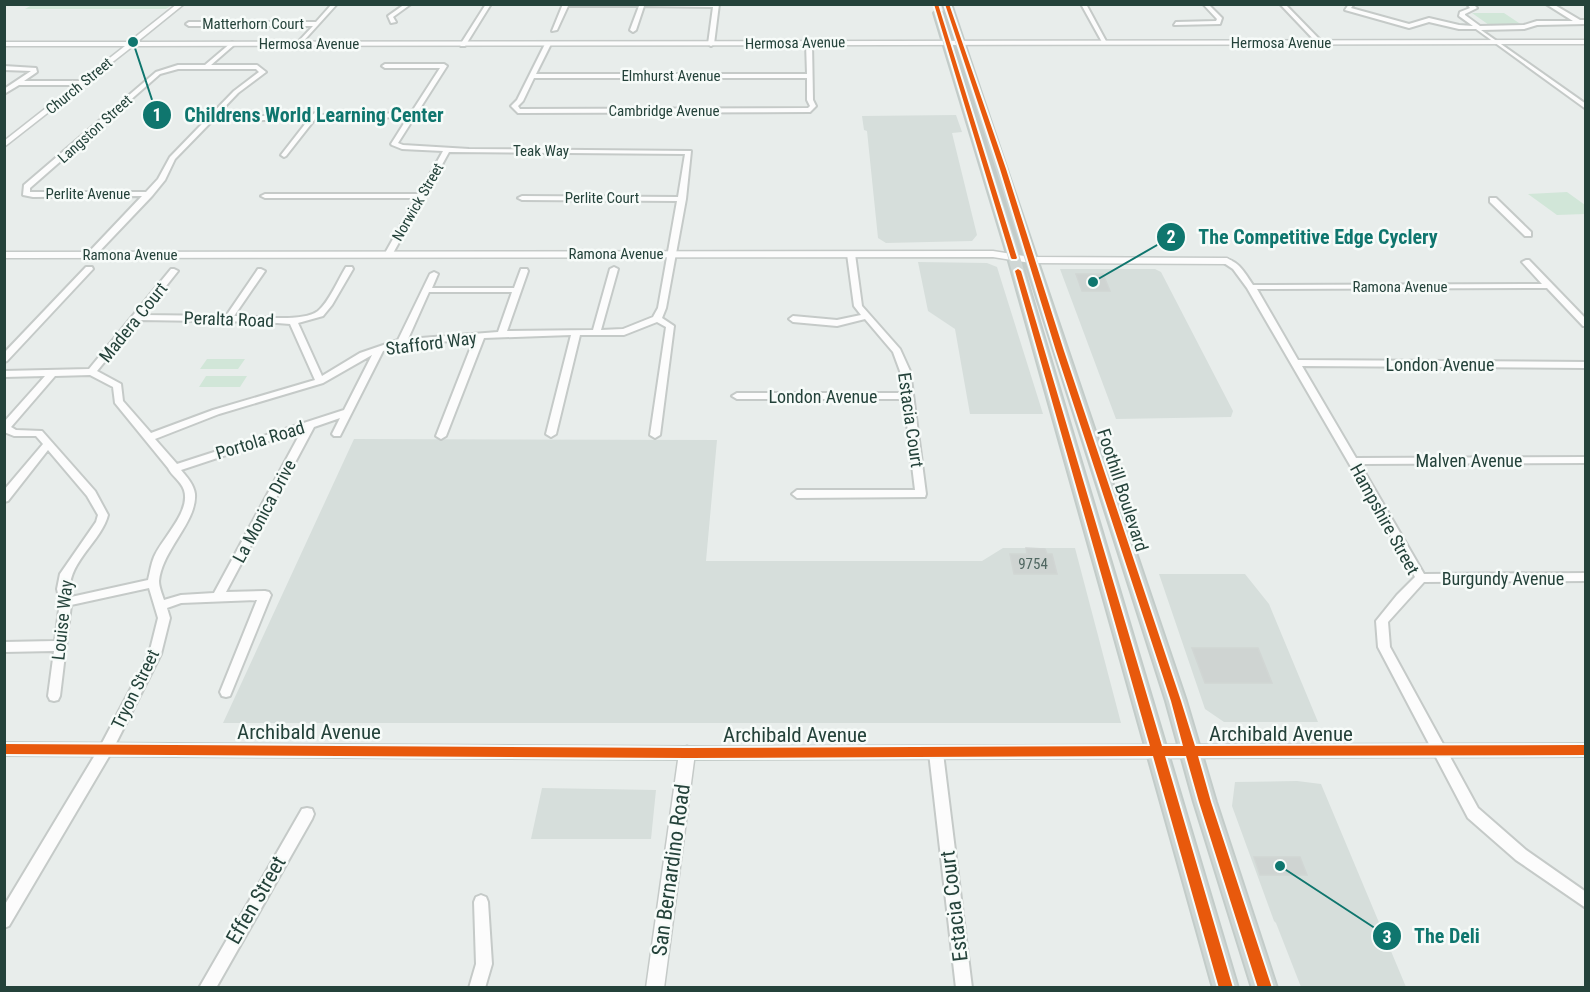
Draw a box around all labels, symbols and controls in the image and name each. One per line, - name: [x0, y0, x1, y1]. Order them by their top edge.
- street label: Matterhorn Court: [202, 15, 304, 33]
- street label: Hermosa Avenue: [745, 33, 845, 53]
- street label: Hermosa Avenue: [1231, 34, 1331, 52]
- street label: Hermosa Avenue: [259, 35, 359, 53]
- street label: Church Street: [42, 54, 116, 118]
- street label: Elmhurst Avenue: [621, 67, 721, 85]
- street label: Langston Street: [54, 91, 136, 167]
- callout: Childrens World Learning Center: [142, 96, 456, 134]
- street label: Cambridge Avenue: [609, 102, 719, 120]
- text: Childrens World Learning Center: [184, 103, 444, 127]
- text: 1: [152, 104, 162, 125]
- street label: Teak Way: [513, 142, 569, 160]
- street label: Norwick Street: [388, 160, 448, 244]
- street label: Perlite Avenue: [46, 185, 130, 203]
- street label: Perlite Court: [565, 189, 639, 207]
- callout: The Competitive Edge Cyclery: [1156, 218, 1449, 256]
- text: The Competitive Edge Cyclery: [1198, 225, 1438, 249]
- text: 2: [1166, 226, 1176, 247]
- street label: Ramona Avenue: [568, 245, 664, 263]
- street label: Ramona Avenue: [82, 246, 178, 264]
- street label: Madera Court: [94, 278, 172, 366]
- street label: Ramona Avenue: [1352, 278, 1448, 296]
- street label: Peralta Road: [183, 307, 275, 331]
- street label: Stafford Way: [384, 327, 478, 359]
- street label: London Avenue: [1386, 354, 1494, 375]
- street label: Estacia Court: [894, 371, 928, 469]
- street label: London Avenue: [769, 386, 877, 407]
- street label: Portola Road: [213, 417, 307, 463]
- street label: Foothill Boulevard: [1093, 426, 1153, 554]
- street label: Malven Avenue: [1415, 450, 1523, 471]
- street label: La Monica Drive: [228, 456, 300, 566]
- street label: Hampshire Street: [1346, 460, 1424, 578]
- house number: 9754: [1018, 555, 1048, 573]
- street label: Burgundy Avenue: [1442, 568, 1564, 589]
- street label: Louise Way: [47, 578, 77, 661]
- street label: Tryon Street: [107, 646, 163, 732]
- street label: Archibald Avenue: [237, 720, 381, 744]
- street label: Archibald Avenue: [1209, 722, 1353, 746]
- street label: Archibald Avenue: [723, 723, 867, 747]
- street label: San Bernardino Road: [647, 783, 695, 957]
- street label: Estacia Court: [935, 849, 973, 963]
- street label: Effen Street: [221, 852, 291, 948]
- callout: The Deli: [1372, 917, 1492, 955]
- text: The Deli: [1414, 924, 1480, 948]
- text: 3: [1382, 926, 1392, 947]

